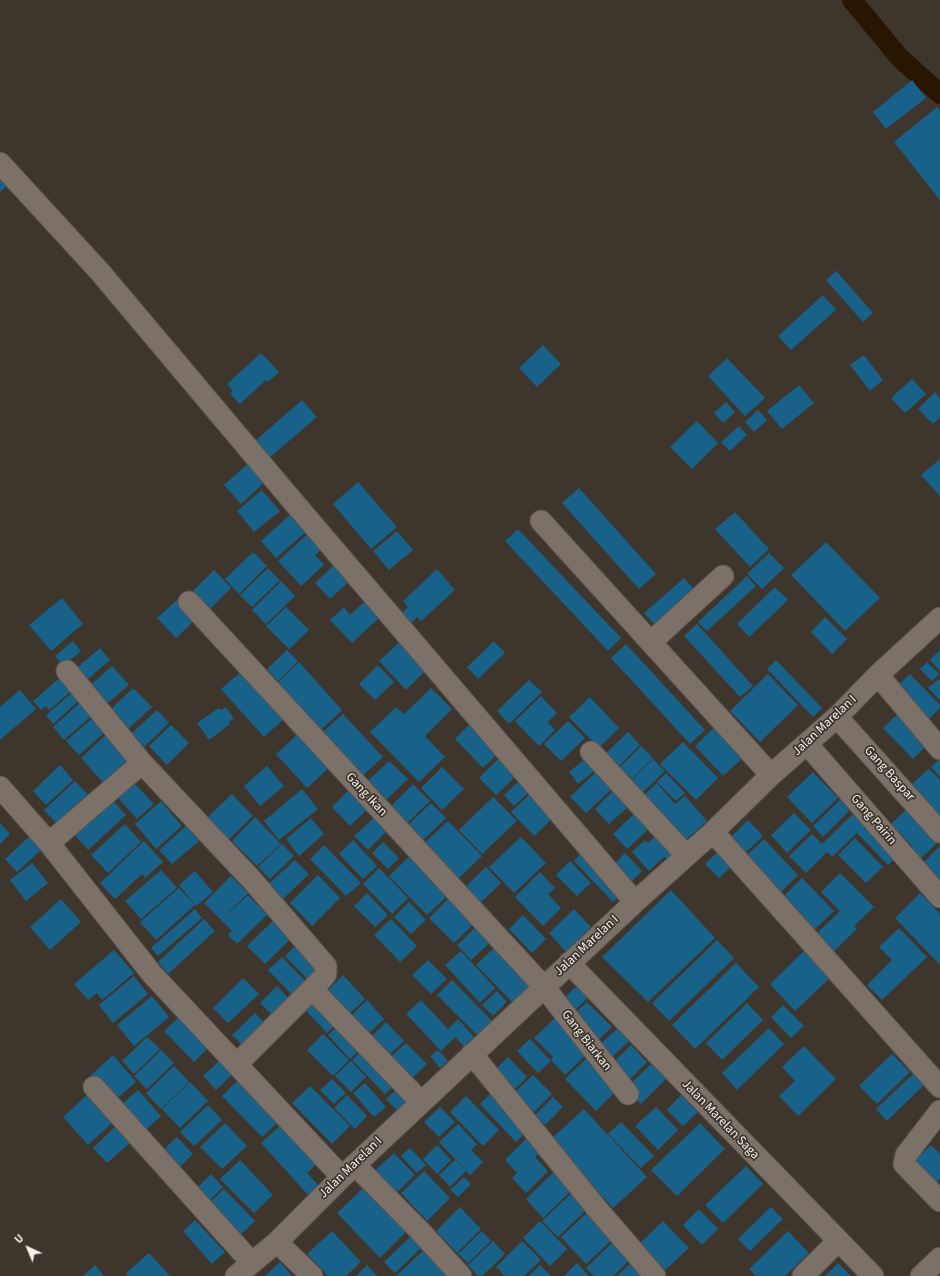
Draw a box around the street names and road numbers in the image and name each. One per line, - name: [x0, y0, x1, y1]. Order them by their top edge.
- street label: Jalan Marelan I: [790, 692, 860, 760]
- street label: Gang Baspar: [860, 743, 918, 805]
- street label: Gang Ikan: [342, 770, 390, 820]
- street label: Gang Pairin: [847, 791, 899, 849]
- street label: Jalan Marelan I: [552, 912, 622, 980]
- street label: Gang Biarkan: [557, 1008, 615, 1074]
- street label: Jalan Marelan Saga: [678, 1077, 762, 1163]
- street label: Jalan Marelan I: [316, 1134, 386, 1202]

